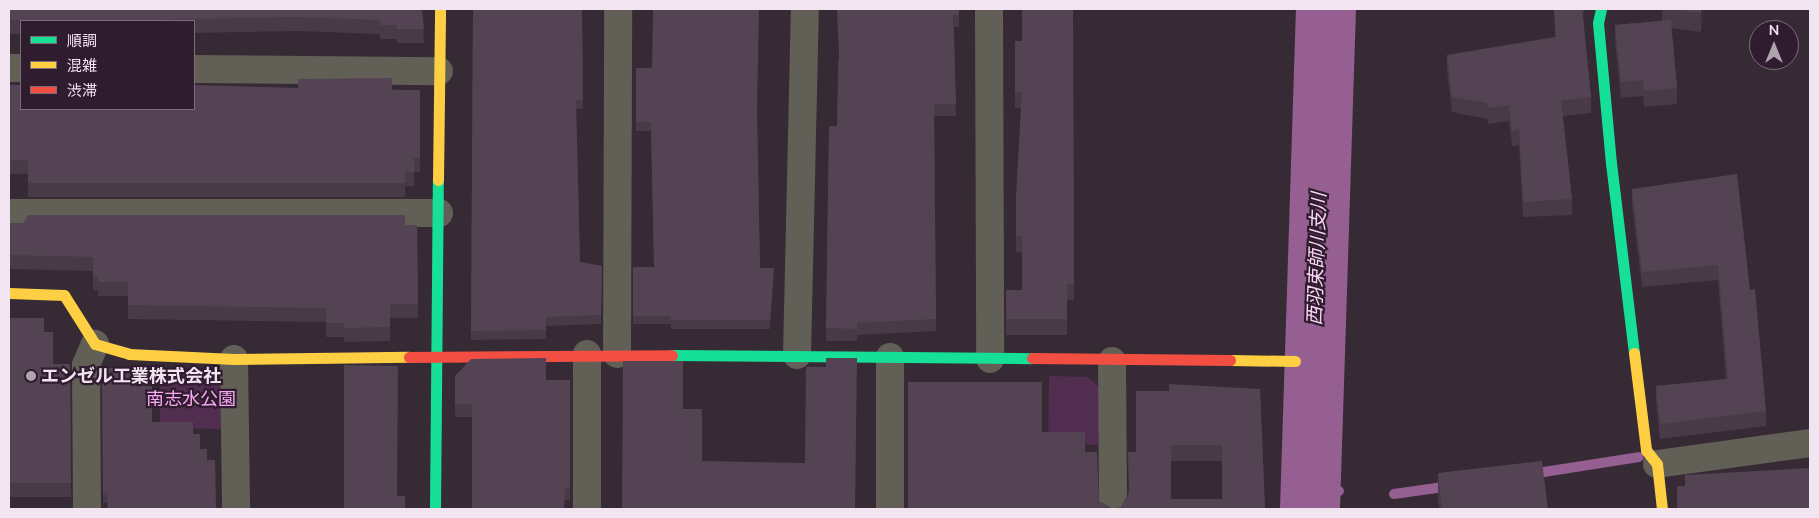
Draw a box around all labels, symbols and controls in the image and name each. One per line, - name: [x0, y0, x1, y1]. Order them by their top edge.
- legend: [20, 20, 195, 110]
- north arrow: [1749, 20, 1799, 70]
- text: N: [1769, 21, 1779, 40]
- text: 順調: [67, 31, 97, 51]
- text: 混雑: [67, 56, 97, 76]
- text: 渋滞: [67, 81, 97, 101]
- water label: 西羽束師川支川: [1304, 192, 1332, 326]
- place label: エンゼル工業株式会社: [41, 365, 221, 387]
- marker: エンゼル工業株式会社: [25, 370, 37, 382]
- park label: 南志水公園: [146, 388, 236, 410]

